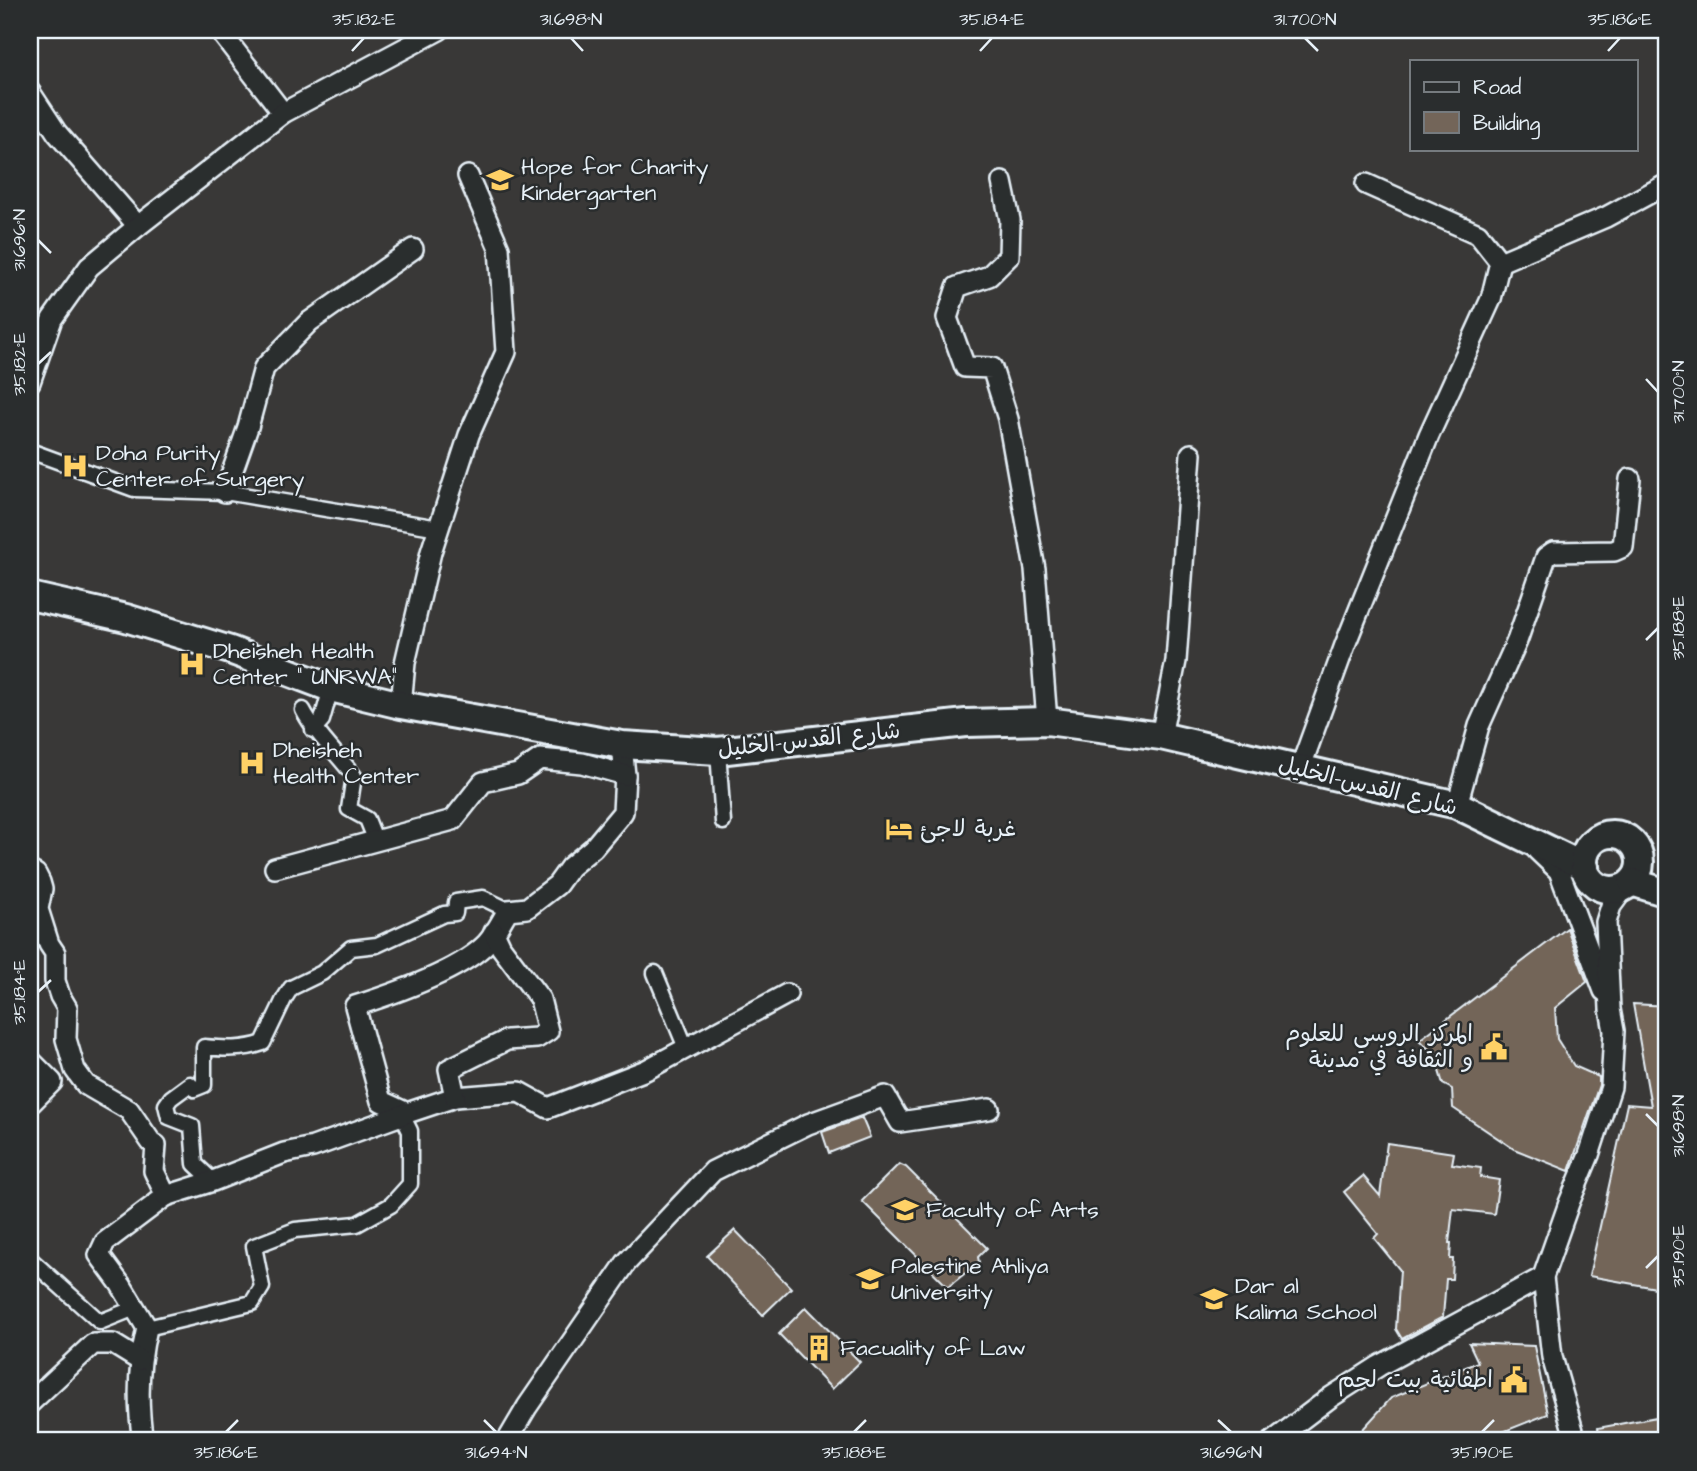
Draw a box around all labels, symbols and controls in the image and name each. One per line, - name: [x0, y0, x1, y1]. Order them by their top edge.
- text: 35.182°E: [332, 7, 396, 32]
- text: 31.698°N: [540, 7, 602, 32]
- text: 35.184°E: [959, 7, 1025, 32]
- text: 31.700°N: [1273, 7, 1337, 32]
- text: 35.186°E: [1588, 7, 1652, 32]
- legend: [1410, 60, 1638, 150]
- text: Road: [1473, 73, 1521, 102]
- text: Building: [1473, 109, 1541, 140]
- place label: Hope for Charity Kindergarten: [521, 151, 709, 210]
- school or university icon: Hope for Charity Kindergarten: [485, 165, 515, 195]
- text: 31.696°N: [7, 209, 32, 271]
- text: 35.182°E: [7, 332, 32, 396]
- text: 31.700°N: [1666, 360, 1691, 424]
- place label: Doha Purity Center of Surgery: [96, 437, 305, 496]
- hospital icon: Doha Purity Center of Surgery: [60, 451, 90, 481]
- text: 35.188°E: [1666, 595, 1691, 660]
- place label: Dheisheh Health Center " UNRWA": [213, 635, 397, 693]
- hospital icon: Dheisheh Health Center " UNRWA": [177, 649, 207, 679]
- street label: شارع القدس-الخليل: [716, 715, 902, 765]
- place label: Dheisheh Health Center: [273, 734, 420, 792]
- hospital icon: Dheisheh Health Center: [237, 748, 267, 778]
- street label: شارع القدس-الخليل: [1275, 748, 1461, 824]
- place label: غربة لاجئ: [920, 813, 1016, 845]
- hotel icon: غربة لاجئ: [884, 814, 914, 844]
- text: 35.184°E: [7, 959, 32, 1025]
- place label: المركز الروسي للعلوم و الثقافة في مدينة: [1285, 1018, 1473, 1076]
- public building icon: المركز الروسي للعلوم و الثقافة في مدينة: [1479, 1032, 1509, 1062]
- text: 31.698°N: [1666, 1095, 1691, 1157]
- place label: Faculty of Arts: [926, 1194, 1099, 1227]
- school or university icon: Faculty of Arts: [890, 1195, 920, 1225]
- text: 35.190°E: [1666, 1224, 1691, 1287]
- place label: Palestine Ahliya University: [891, 1250, 1049, 1309]
- school or university icon: Palestine Ahliya University: [855, 1264, 885, 1294]
- place label: Dar al Kalima School: [1235, 1270, 1377, 1328]
- school or university icon: Dar al Kalima School: [1199, 1284, 1229, 1314]
- place label: Facuality of Law: [840, 1332, 1026, 1365]
- building icon: Facuality of Law: [804, 1333, 834, 1363]
- place label: اطفائية بيت لحم: [1338, 1364, 1493, 1397]
- public building icon: اطفائية بيت لحم: [1499, 1365, 1529, 1395]
- text: 35.186°E: [194, 1440, 258, 1465]
- text: 31.694°N: [464, 1440, 528, 1465]
- text: 35.188°E: [822, 1440, 887, 1465]
- text: 31.696°N: [1200, 1440, 1262, 1465]
- text: 35.190°E: [1451, 1440, 1514, 1465]

